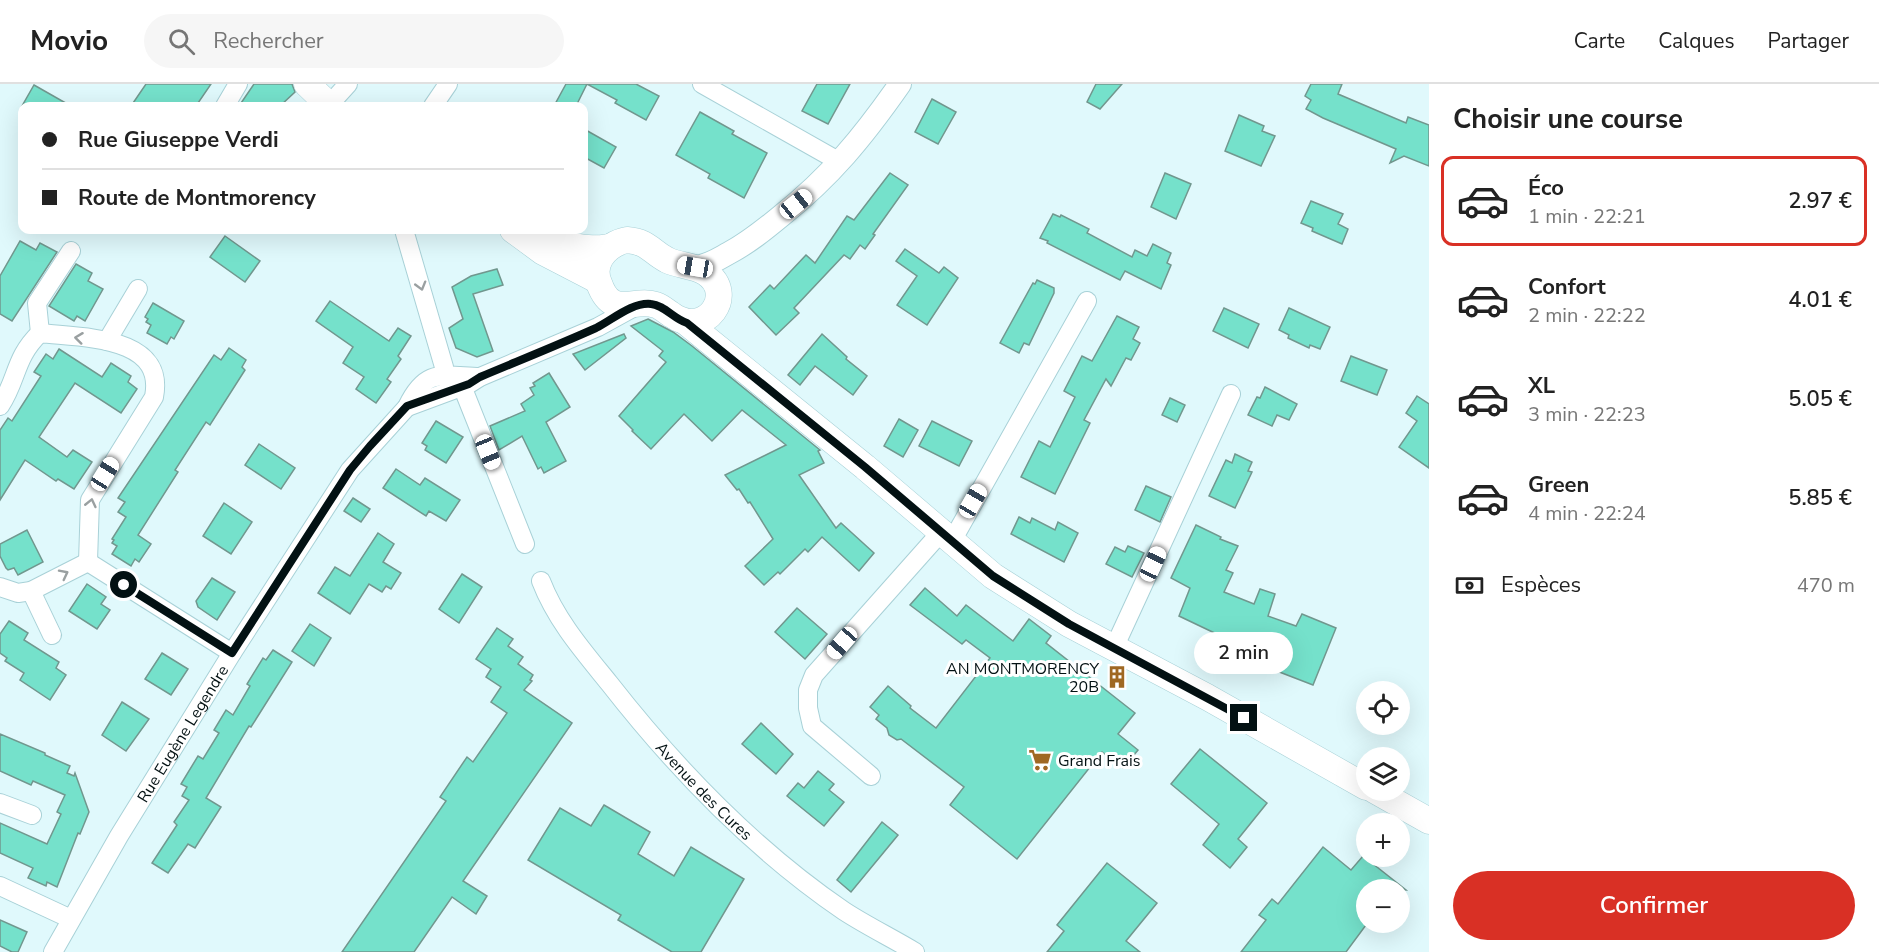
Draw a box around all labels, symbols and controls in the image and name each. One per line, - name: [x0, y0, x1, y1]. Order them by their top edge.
- search box: [144, 14, 564, 68]
- text: Movio: [30, 22, 108, 60]
- icon: search: [165, 25, 198, 58]
- text: Rechercher: [213, 26, 324, 56]
- text: Carte: [1574, 27, 1625, 55]
- text: Calques: [1658, 27, 1735, 55]
- text: Partager: [1768, 27, 1849, 55]
- text: Choisir une course: [1453, 101, 1683, 138]
- text: Rue Giuseppe Verdi: [78, 125, 279, 155]
- text: Éco: [1528, 173, 1564, 203]
- icon: car: [1456, 174, 1510, 228]
- text: Route de Montmorency: [78, 183, 316, 213]
- car: [776, 186, 816, 222]
- text: 2.97 €: [1788, 186, 1852, 216]
- text: 1 min · 22:21: [1528, 203, 1646, 230]
- car: [676, 255, 714, 279]
- text: Confort: [1528, 272, 1606, 302]
- icon: car: [1456, 273, 1510, 327]
- one-way arrow: [413, 281, 426, 291]
- text: 4.01 €: [1788, 285, 1852, 315]
- text: 2 min · 22:22: [1528, 302, 1646, 329]
- one-way arrow: [74, 332, 84, 345]
- text: XL: [1528, 371, 1555, 401]
- icon: car: [1456, 372, 1510, 426]
- text: 5.05 €: [1788, 384, 1852, 414]
- text: 3 min · 22:23: [1528, 401, 1646, 428]
- car: [473, 432, 503, 472]
- car: [88, 454, 122, 494]
- text: Green: [1528, 470, 1589, 500]
- icon: car: [1456, 471, 1510, 525]
- car: [956, 481, 990, 521]
- text: 5.85 €: [1788, 483, 1852, 513]
- one-way arrow: [83, 499, 96, 509]
- text: 4 min · 22:24: [1528, 500, 1646, 527]
- car: [1137, 544, 1169, 584]
- icon: cash: [1453, 569, 1486, 602]
- one-way arrow: [57, 570, 68, 581]
- text: Espèces: [1501, 570, 1581, 600]
- route start: [110, 571, 137, 598]
- text: 470 m: [1797, 572, 1855, 599]
- car: [823, 624, 861, 662]
- callout: 2 min: [1194, 631, 1294, 673]
- text: 2 min: [1218, 639, 1269, 666]
- place label: AN MONTMORENCY 20B: [946, 658, 1099, 698]
- street label: Rue Eugène Legendre: [132, 661, 234, 807]
- building icon: AN MONTMORENCY 20B: [1104, 664, 1130, 690]
- map controls: [1356, 681, 1410, 933]
- button: locate: [1356, 681, 1410, 735]
- route end: [1230, 704, 1257, 731]
- street label: Avenue des Cures: [650, 737, 757, 846]
- supermarket icon: Grand Frais: [1027, 747, 1053, 773]
- button: layers: [1356, 747, 1410, 801]
- place label: Grand Frais: [1058, 750, 1140, 772]
- button: +: [1356, 813, 1410, 867]
- button: Confirmer: [1453, 871, 1855, 940]
- button: −: [1356, 879, 1410, 933]

